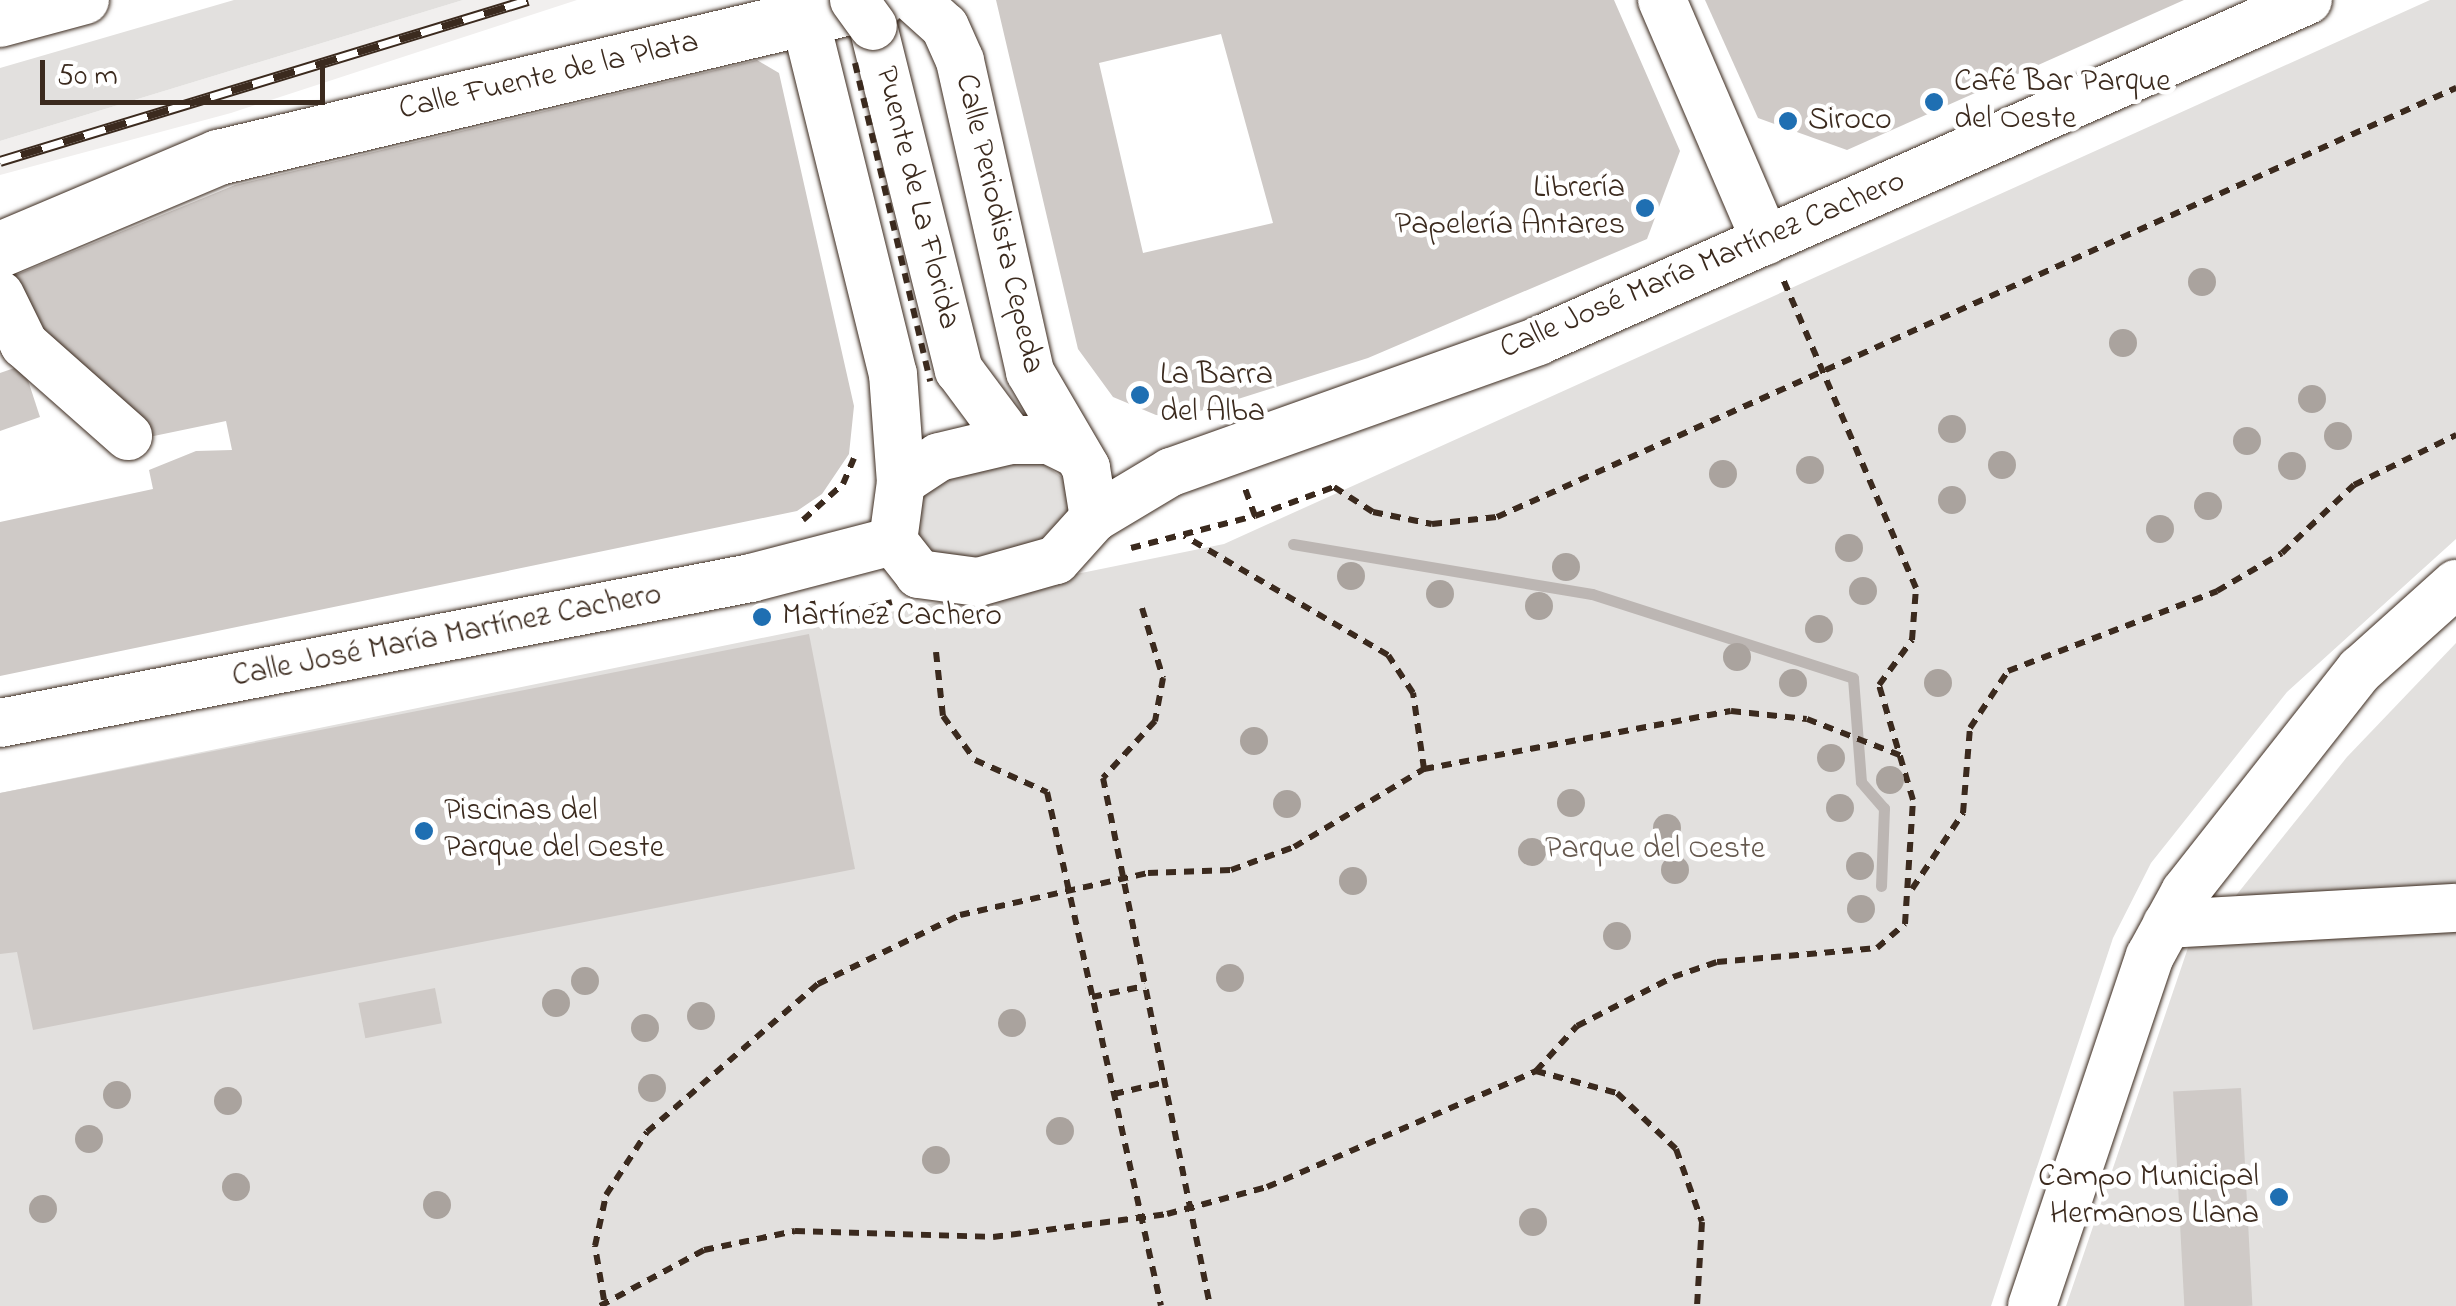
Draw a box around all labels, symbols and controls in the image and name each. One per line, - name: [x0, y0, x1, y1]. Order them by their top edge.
- street label: Calle Fuente de la Plata: [396, 24, 702, 130]
- scale bar: [45, 40, 330, 102]
- text: 50 m: [57, 55, 118, 99]
- street label: Puente de La Florida: [865, 63, 967, 333]
- place label: Café Bar Parque del Oeste: [1954, 65, 2171, 140]
- street label: Calle Periodista Cepeda: [945, 71, 1051, 377]
- marker: Café Bar Parque del Oeste: [1923, 91, 1945, 113]
- place label: Siroco: [1808, 102, 1892, 140]
- marker: Siroco: [1777, 110, 1799, 132]
- street label: Calle José María Martínez Cachero: [1495, 163, 1911, 369]
- place label: Librería Papelería Antares: [1395, 171, 1625, 246]
- marker: Librería Papelería Antares: [1634, 197, 1656, 219]
- place label: La Barra del Alba: [1160, 358, 1273, 433]
- marker: La Barra del Alba: [1129, 384, 1151, 406]
- street label: Calle José María Martínez Cachero: [229, 577, 665, 697]
- place label: Martínez Cachero: [782, 598, 1002, 636]
- marker: Martínez Cachero: [751, 606, 773, 628]
- place label: Piscinas del Parque del Oeste: [444, 794, 664, 869]
- marker: Piscinas del Parque del Oeste: [413, 820, 435, 842]
- park label: Parque del Oeste: [1545, 831, 1765, 869]
- place label: Campo Municipal Hermanos Llana: [2038, 1160, 2259, 1235]
- marker: Campo Municipal Hermanos Llana: [2268, 1186, 2290, 1208]

